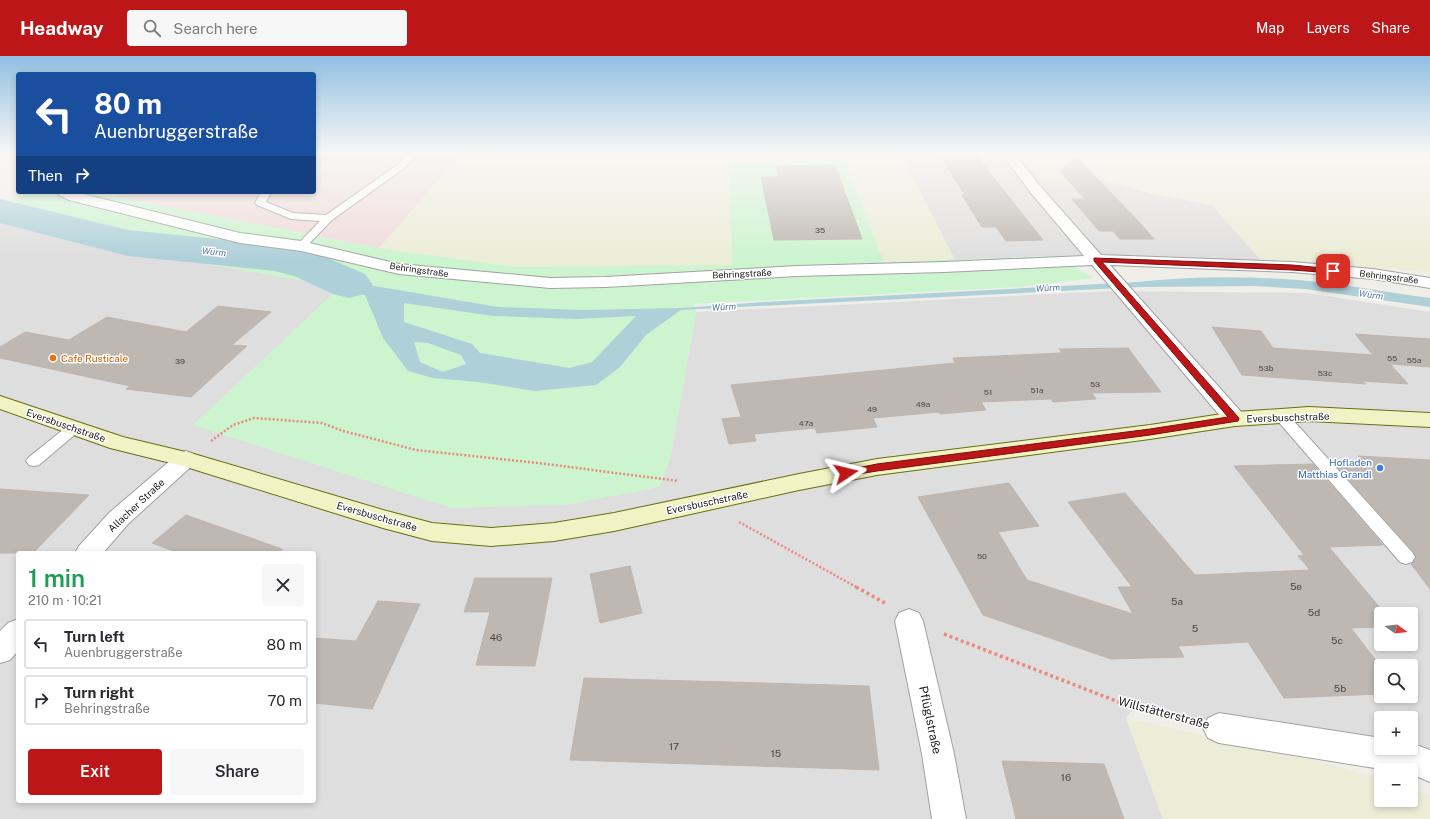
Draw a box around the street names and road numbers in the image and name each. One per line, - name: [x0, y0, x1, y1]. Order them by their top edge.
- street label: Behringstraße: [389, 260, 449, 279]
- street label: Behringstraße: [712, 266, 772, 281]
- street label: Behringstraße: [1359, 267, 1419, 286]
- street label: Eversbuschstraße: [25, 406, 108, 444]
- street label: Eversbuschstraße: [1246, 410, 1330, 424]
- street label: Allacher Straße: [105, 476, 167, 534]
- street label: Eversbuschstraße: [665, 487, 749, 517]
- street label: Eversbuschstraße: [335, 499, 419, 533]
- street label: Pflüglstraße: [916, 685, 944, 756]
- street label: Willstätterstraße: [1117, 694, 1211, 732]

